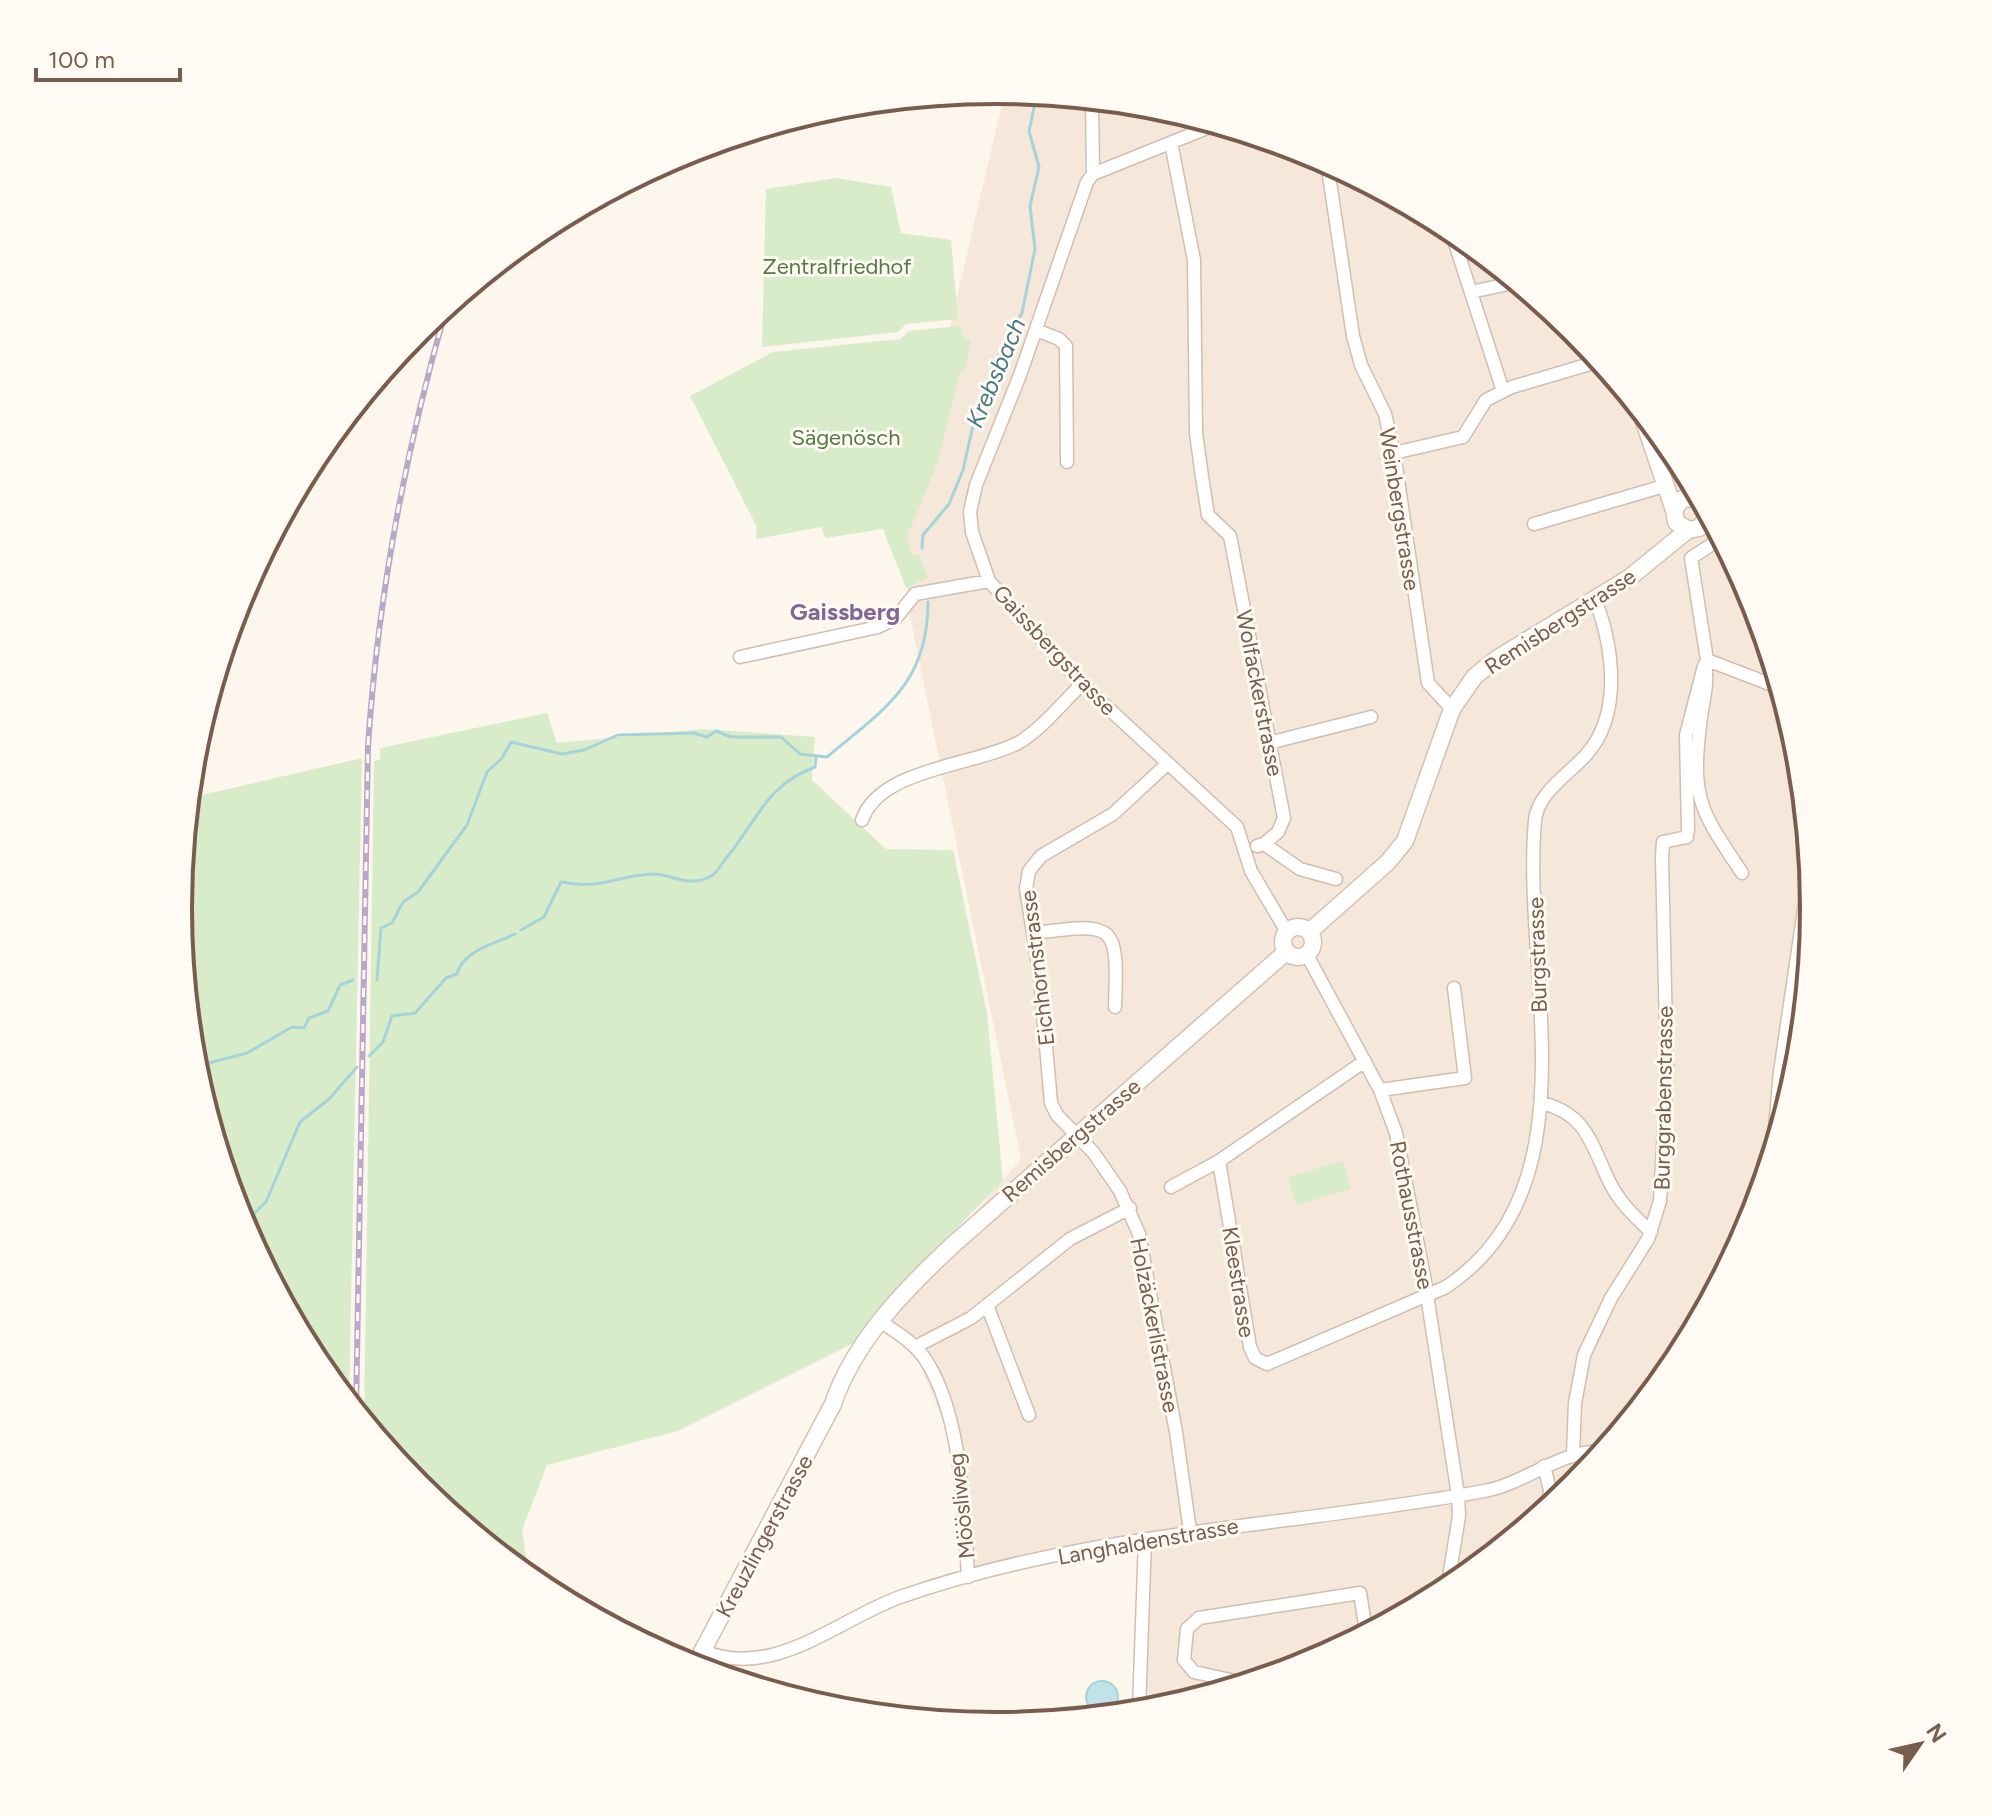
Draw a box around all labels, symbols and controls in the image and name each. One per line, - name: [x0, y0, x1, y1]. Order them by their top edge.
- scale bar: [36, 32, 180, 82]
- text: 100 m: [48, 45, 115, 74]
- park label: Zentralfriedhof: [763, 253, 912, 280]
- water label: Krebsbach: [960, 314, 1032, 432]
- park label: Sägenösch: [791, 424, 901, 451]
- street label: Weinbergstrasse: [1373, 426, 1426, 592]
- street label: Remisbergstrasse: [1480, 562, 1641, 680]
- street label: Gaissbergstrasse: [987, 580, 1122, 721]
- district label: Gaissberg: [790, 597, 900, 626]
- street label: Wolfackerstrasse: [1230, 608, 1289, 778]
- street label: Eichhornstrasse: [1015, 888, 1060, 1047]
- street label: Burgstrasse: [1522, 897, 1553, 1013]
- street label: Burggrabenstrasse: [1648, 1006, 1679, 1191]
- street label: Remisbergstrasse: [996, 1073, 1146, 1208]
- street label: Rothausstrasse: [1384, 1139, 1439, 1292]
- street label: Kleestrasse: [1216, 1225, 1261, 1340]
- street label: Holzäckerlistrasse: [1124, 1235, 1185, 1415]
- street label: Kreuzlingerstrasse: [710, 1450, 819, 1622]
- street label: Möösliweg: [943, 1452, 980, 1560]
- street label: Langhaldenstrasse: [1056, 1512, 1241, 1571]
- north arrow: [1880, 1704, 1960, 1784]
- text: N: [1920, 1718, 1952, 1748]

